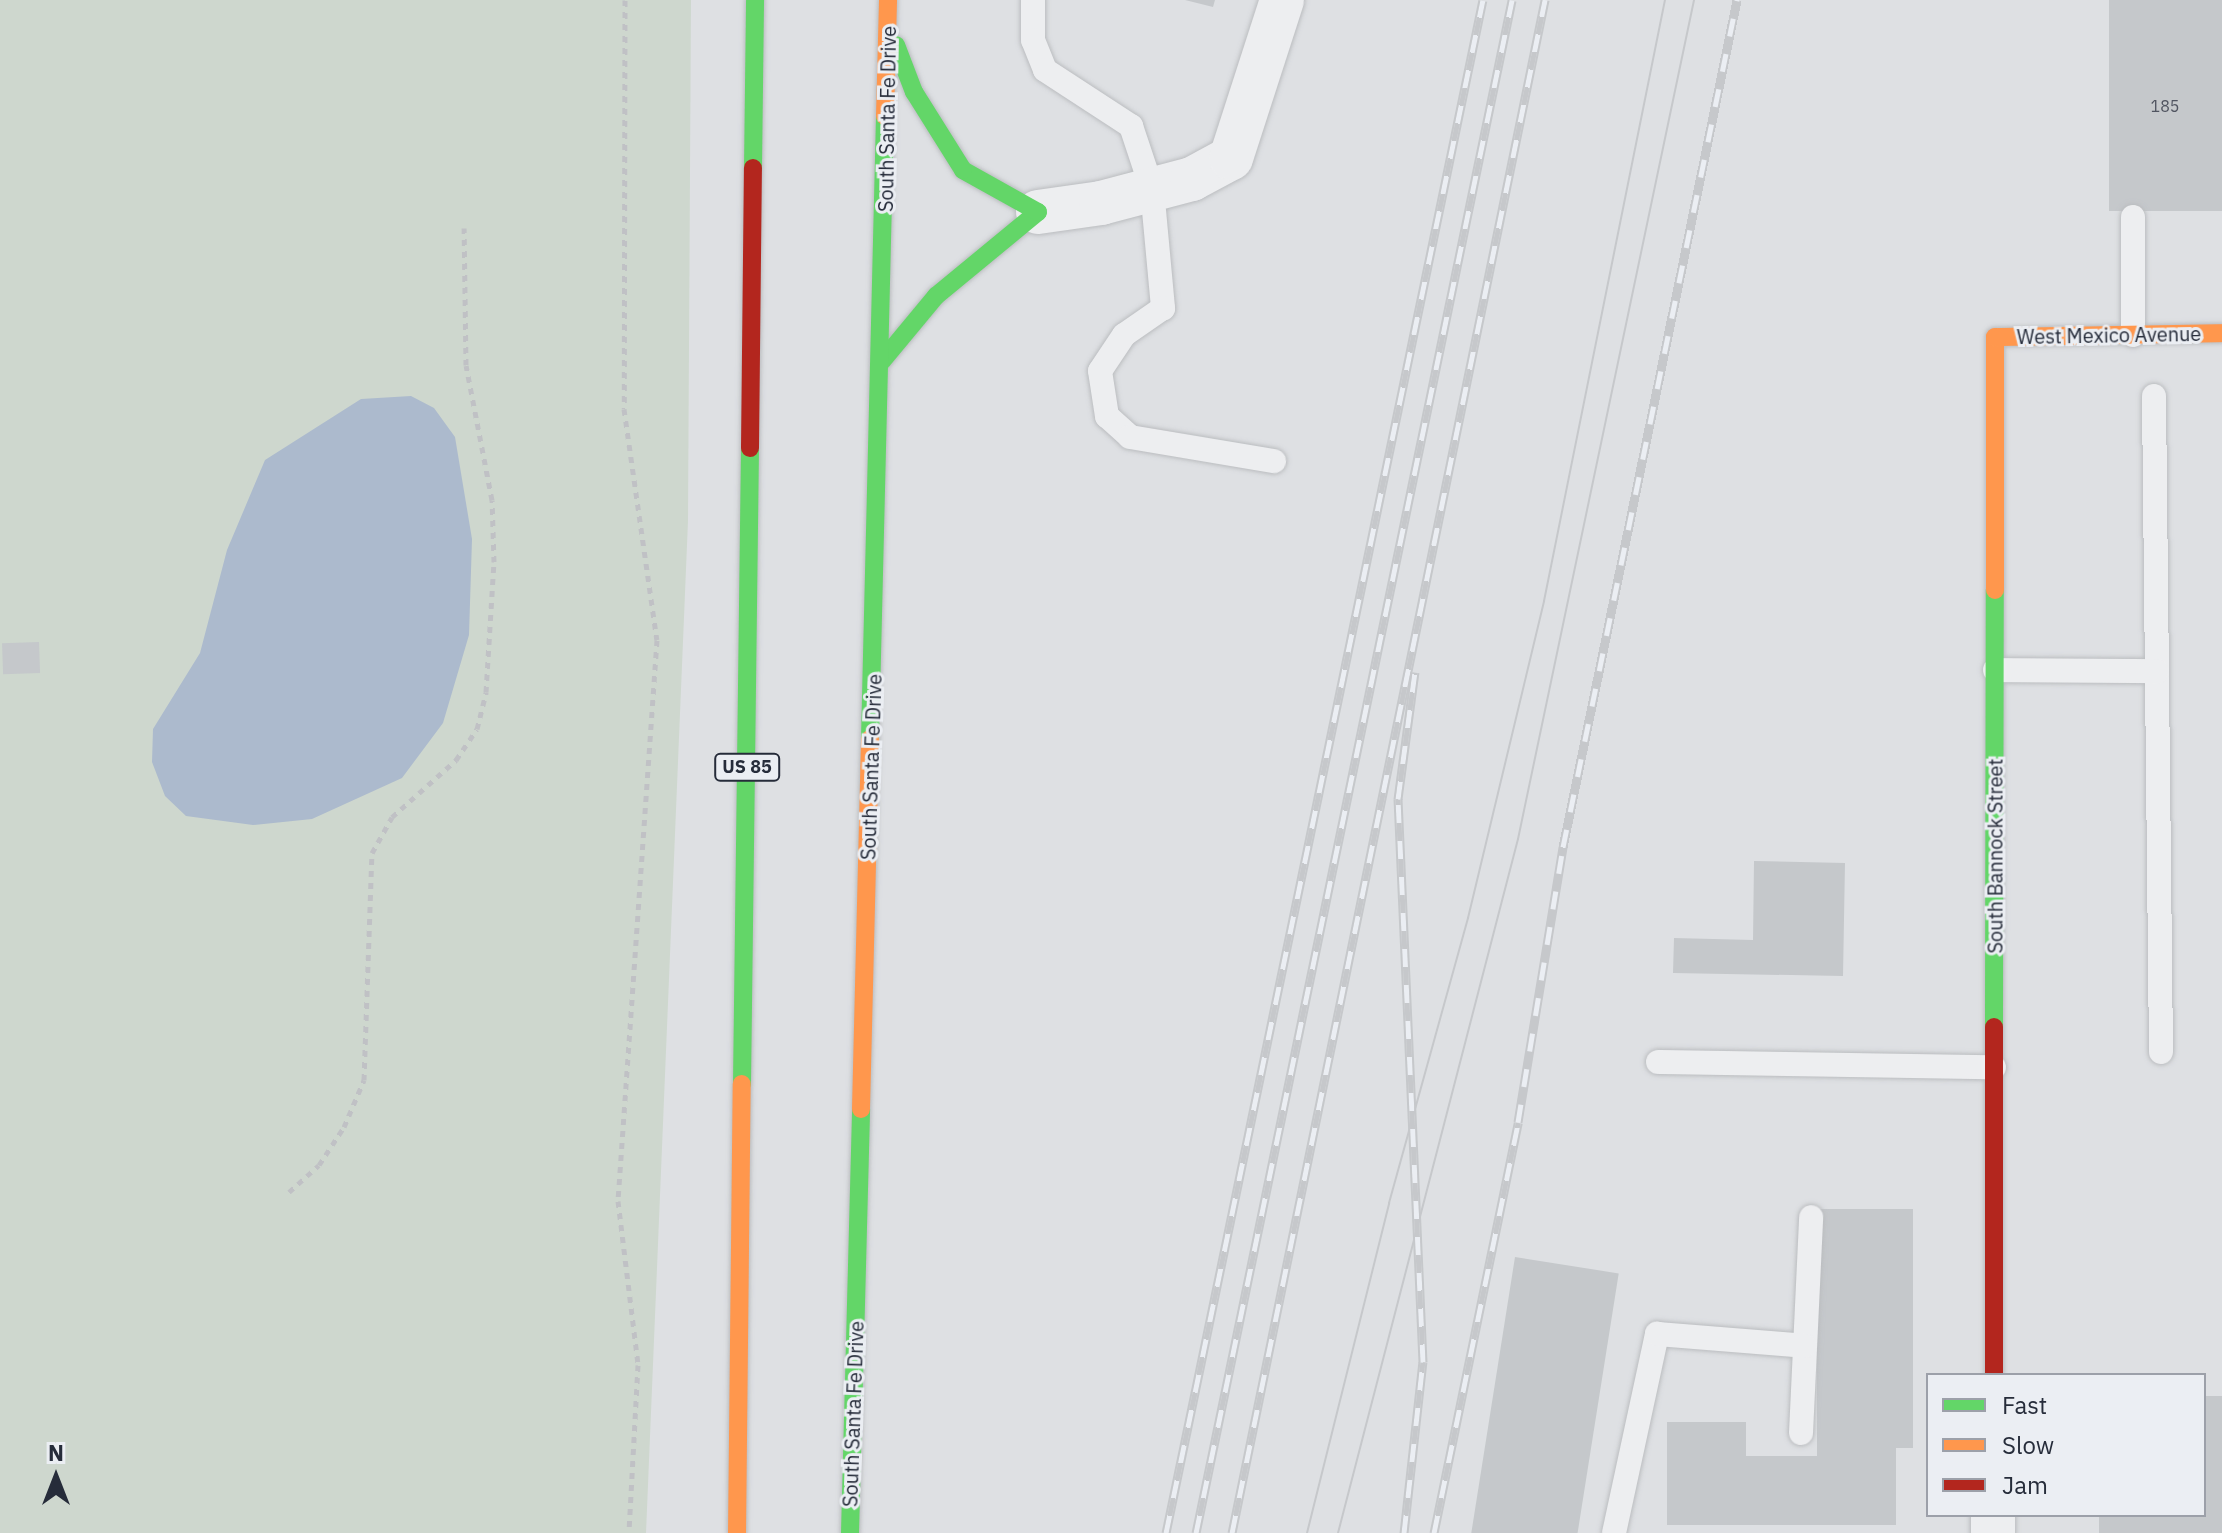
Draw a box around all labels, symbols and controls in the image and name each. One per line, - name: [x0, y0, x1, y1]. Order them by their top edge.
- street label: South Santa Fe Drive: [873, 26, 901, 212]
- house number: 185: [2151, 96, 2179, 116]
- street label: West Mexico Avenue: [2017, 321, 2201, 349]
- street label: South Santa Fe Drive: [856, 674, 886, 860]
- road number: US 85: [713, 753, 781, 781]
- street label: South Bannock Street: [1983, 758, 2007, 954]
- street label: South Santa Fe Drive: [838, 1321, 868, 1507]
- legend: [1926, 1373, 2206, 1517]
- text: Fast: [2002, 1389, 2047, 1421]
- text: Slow: [2002, 1429, 2054, 1461]
- north arrow: [16, 1437, 96, 1517]
- text: N: [48, 1438, 64, 1467]
- text: Jam: [2002, 1469, 2048, 1501]

